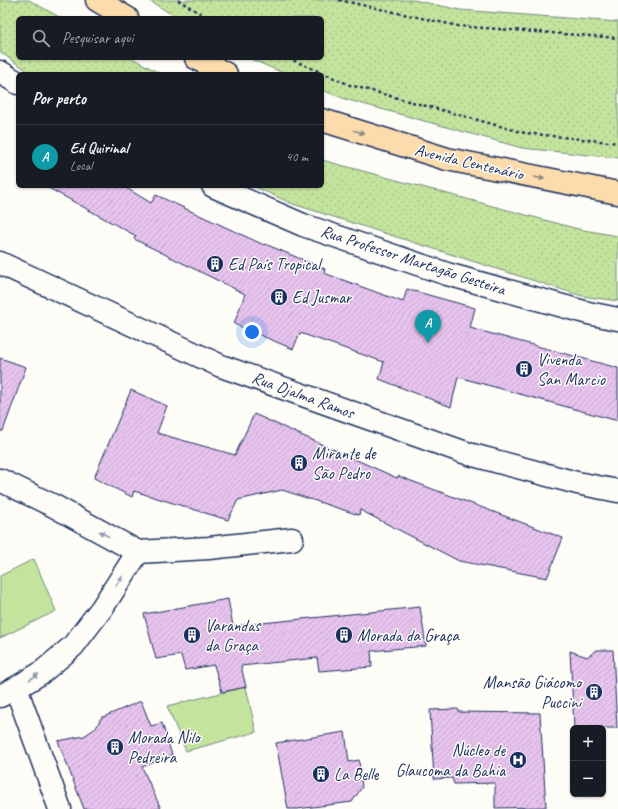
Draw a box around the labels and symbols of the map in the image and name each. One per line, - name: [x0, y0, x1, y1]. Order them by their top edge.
- one-way arrow: [353, 129, 365, 135]
- street label: Avenida Centenário: [413, 139, 527, 185]
- one-way arrow: [533, 175, 545, 181]
- street label: Rua Professor Martagão Gesteira: [318, 220, 509, 300]
- building icon: Ed País Tropical: [205, 254, 225, 274]
- place label: Ed País Tropical: [228, 254, 323, 275]
- building icon: Ed Jusmar: [269, 287, 289, 307]
- place label: Ed Jusmar: [292, 287, 353, 308]
- pin: A: [415, 310, 441, 343]
- your location: [242, 322, 262, 342]
- place label: Vivenda San Marcio: [537, 349, 606, 390]
- building icon: Vivenda San Marcio: [514, 359, 534, 379]
- street label: Rua Djalma Ramos: [249, 367, 358, 424]
- place label: Mirante de São Pedro: [312, 443, 377, 484]
- building icon: Mirante de São Pedro: [289, 453, 309, 473]
- one-way arrow: [98, 530, 110, 537]
- one-way arrow: [115, 576, 123, 586]
- place label: Varandas da Graça: [205, 615, 262, 656]
- building icon: Varandas da Graça: [182, 625, 202, 645]
- building icon: Morada da Graça: [334, 625, 354, 645]
- place label: Morada da Graça: [357, 625, 460, 646]
- place label: Mansão Giácomo Puccini: [483, 672, 584, 713]
- one-way arrow: [29, 673, 39, 681]
- building icon: Mansão Giácomo Puccini: [584, 682, 604, 702]
- place label: Morada Nilo Pedreira: [128, 727, 202, 768]
- building icon: Morada Nilo Pedreira: [105, 737, 125, 757]
- place label: Núcleo de Glaucoma da Bahia: [396, 740, 506, 781]
- hospital icon: Núcleo de Glaucoma da Bahia: [508, 750, 528, 770]
- building icon: La Belle: [311, 764, 331, 784]
- place label: La Belle: [334, 764, 380, 785]

